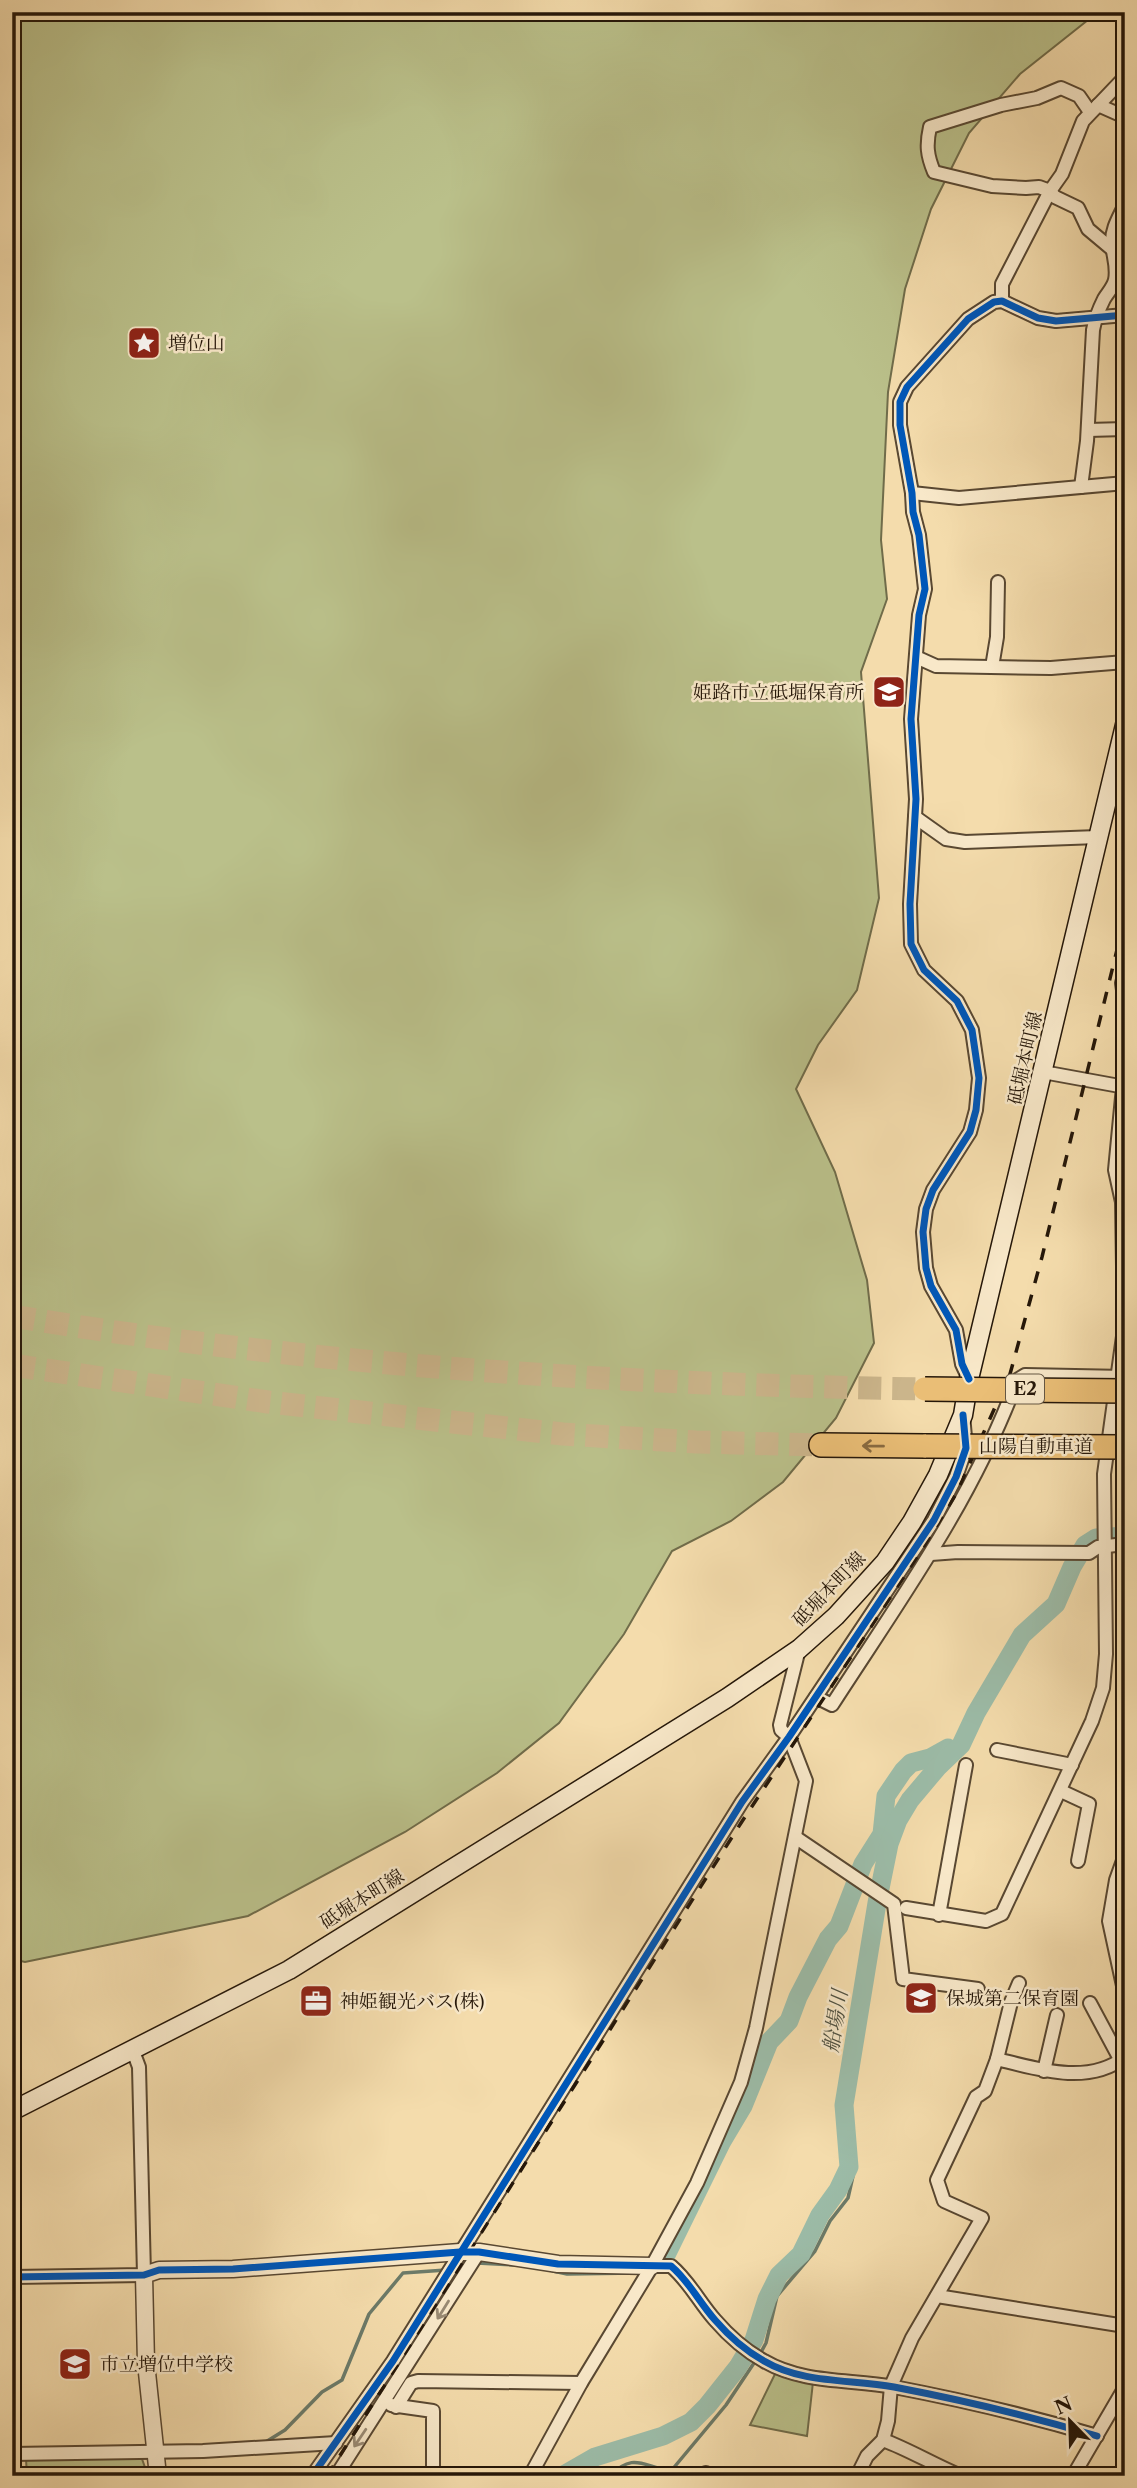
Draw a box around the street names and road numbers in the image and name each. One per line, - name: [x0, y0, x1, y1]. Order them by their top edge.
- street label: 砥堀本町線: [1003, 1009, 1047, 1107]
- road number: E2: [1006, 1374, 1044, 1404]
- street label: 山陽自動車道: [979, 1435, 1093, 1458]
- street label: 砥堀本町線: [788, 1547, 870, 1631]
- street label: 砥堀本町線: [316, 1864, 408, 1934]

